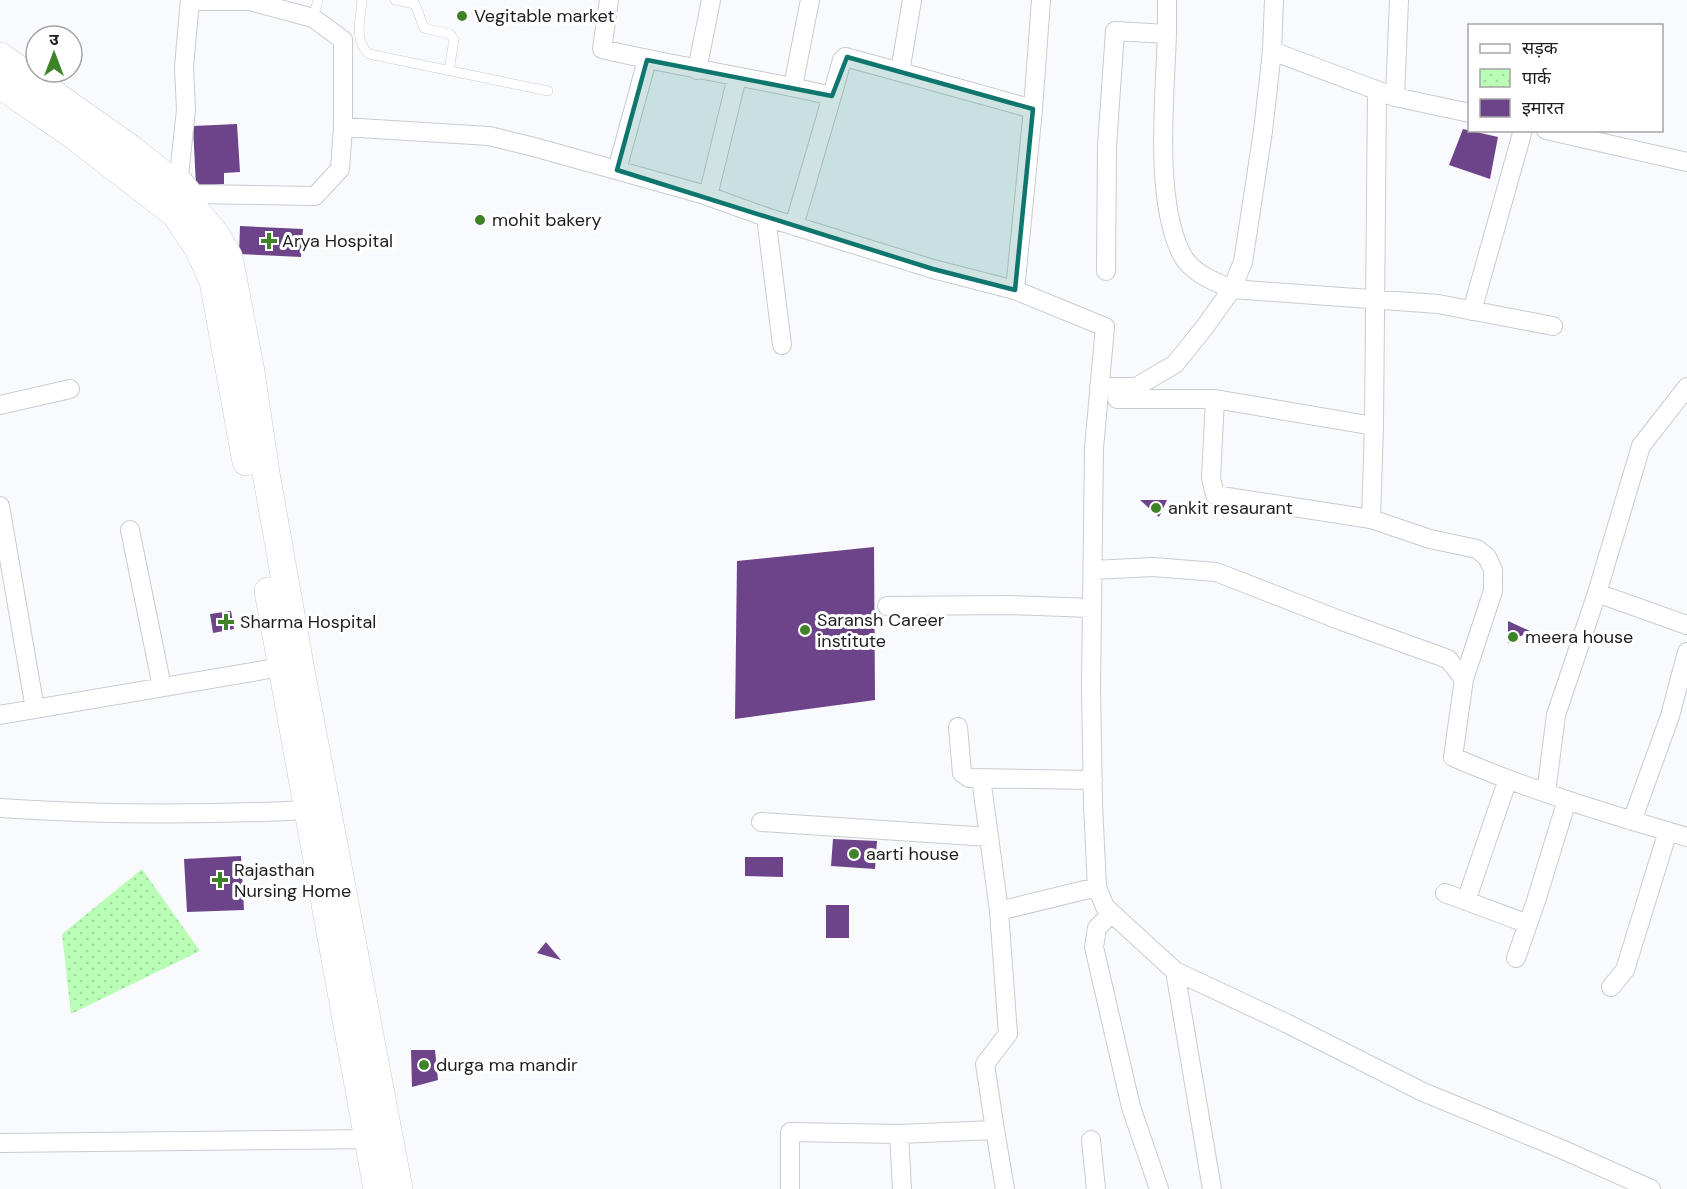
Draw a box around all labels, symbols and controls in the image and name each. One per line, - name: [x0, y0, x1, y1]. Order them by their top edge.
- place label: Vegitable market: [474, 4, 614, 28]
- marker: Vegitable market: [455, 9, 469, 23]
- north arrow: [24, 24, 84, 84]
- legend: [1468, 24, 1663, 132]
- text: उ: [49, 29, 59, 50]
- text: सड़क: [1522, 36, 1559, 60]
- text: पार्क: [1522, 66, 1552, 90]
- text: इमारत: [1522, 96, 1565, 120]
- place label: mohit bakery: [492, 208, 602, 232]
- marker: mohit bakery: [473, 213, 487, 227]
- place label: Arya Hospital: [282, 229, 393, 253]
- marker: Arya Hospital: [260, 232, 278, 250]
- place label: ankit resaurant: [1168, 496, 1293, 520]
- marker: ankit resaurant: [1149, 501, 1163, 515]
- place label: Saransh Career institute: [817, 608, 945, 653]
- place label: Sharma Hospital: [240, 610, 376, 634]
- marker: Sharma Hospital: [217, 613, 235, 631]
- marker: Saransh Career institute: [798, 623, 812, 637]
- place label: meera house: [1525, 625, 1633, 649]
- marker: meera house: [1506, 630, 1520, 644]
- place label: aarti house: [866, 842, 959, 866]
- marker: aarti house: [847, 847, 861, 861]
- place label: Rajasthan Nursing Home: [234, 858, 351, 903]
- marker: Rajasthan Nursing Home: [211, 871, 229, 889]
- place label: durga ma mandir: [436, 1053, 578, 1077]
- marker: durga ma mandir: [417, 1058, 431, 1072]

